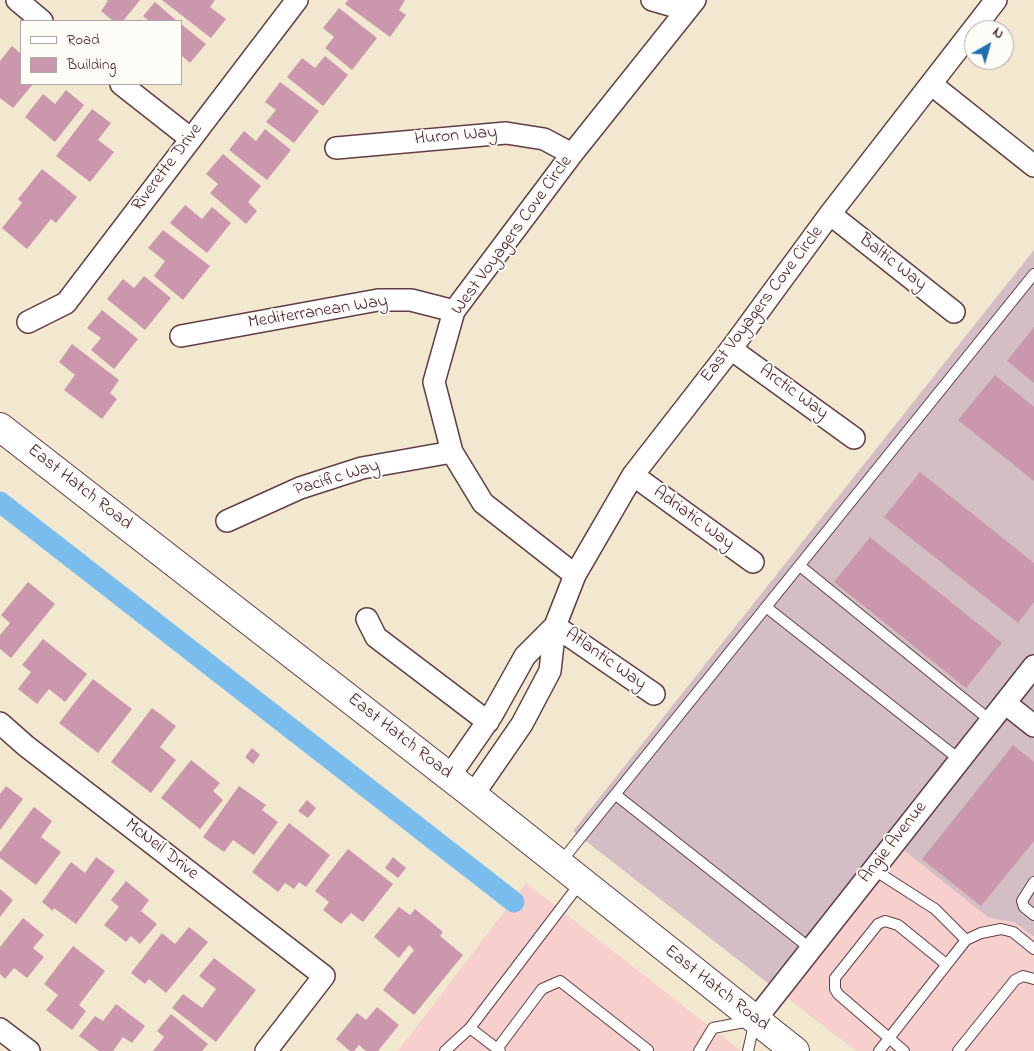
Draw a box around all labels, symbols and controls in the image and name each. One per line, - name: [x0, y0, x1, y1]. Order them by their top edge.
- legend: [20, 20, 182, 85]
- north arrow: [964, 20, 1014, 70]
- text: N: [988, 22, 1008, 45]
- text: Road: [67, 29, 100, 51]
- text: Building: [67, 54, 116, 76]
- street label: Riverette Drive: [128, 120, 208, 216]
- street label: Huron Way: [414, 123, 498, 151]
- street label: West Voyagers Cove Circle: [448, 152, 578, 320]
- street label: East Voyagers Cove Circle: [697, 222, 829, 388]
- street label: Baltic Way: [854, 230, 930, 296]
- street label: Mediterranean Way: [247, 291, 389, 335]
- street label: Arctic Way: [754, 361, 832, 425]
- street label: East Hatch Road: [22, 440, 136, 536]
- street label: Pacific Way: [292, 456, 382, 502]
- street label: Adriatic Way: [648, 482, 738, 556]
- street label: Atlantic Way: [560, 624, 650, 696]
- street label: East Hatch Road: [342, 689, 456, 785]
- street label: Angie Avenue: [855, 798, 933, 888]
- street label: McNeil Drive: [120, 815, 202, 885]
- street label: East Hatch Road: [659, 941, 773, 1037]

